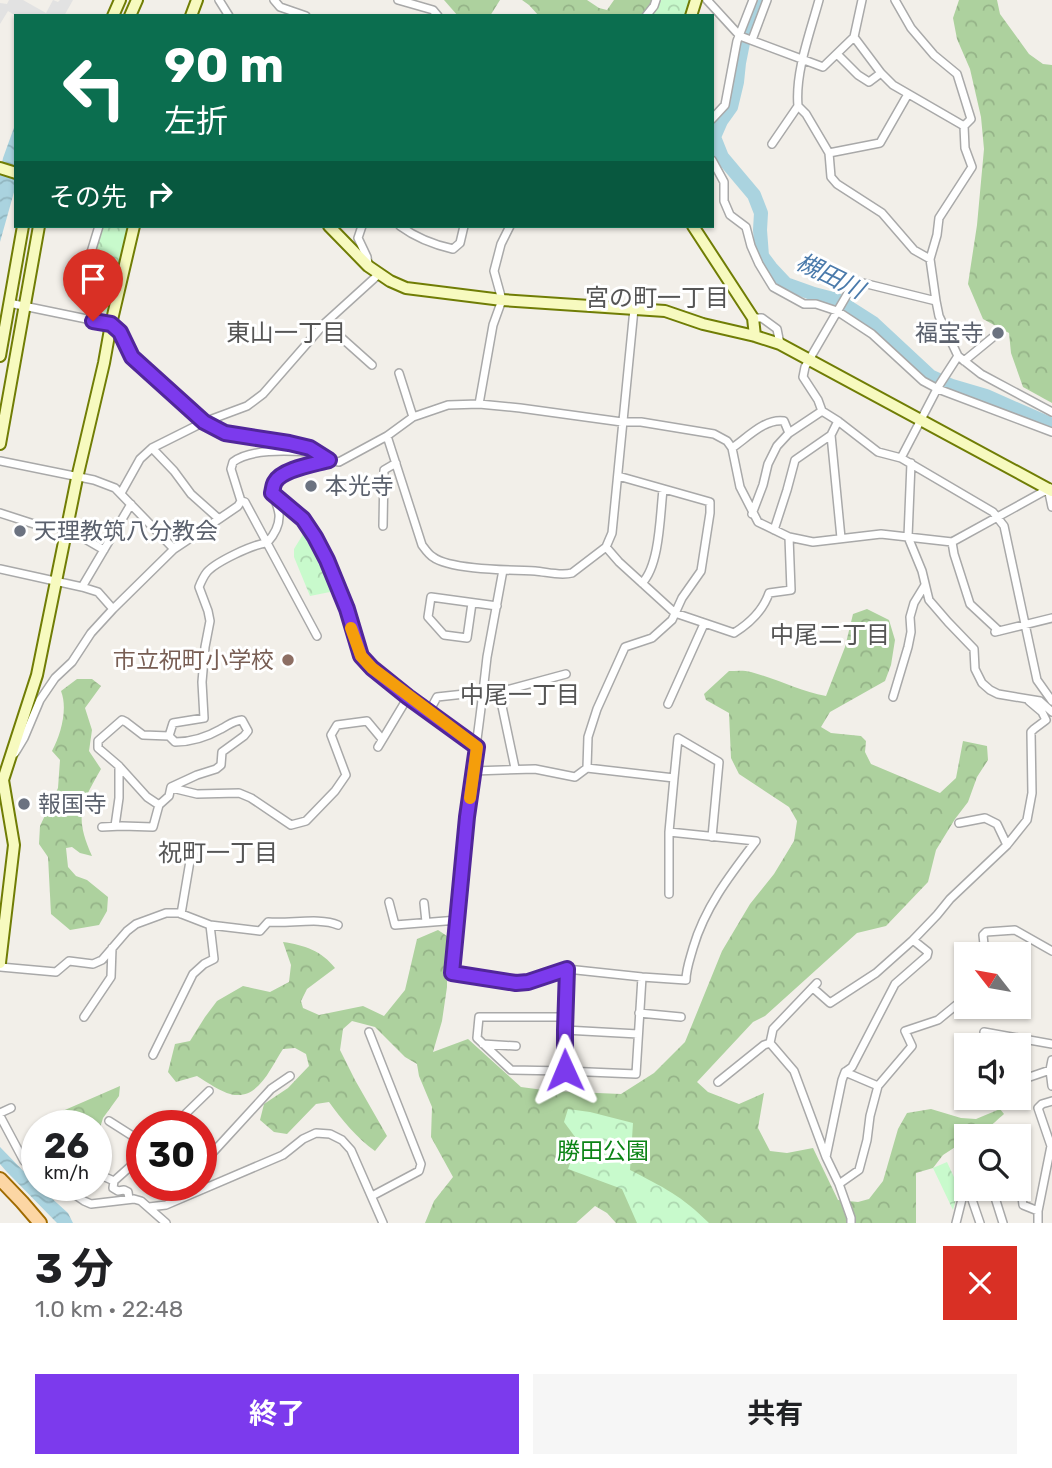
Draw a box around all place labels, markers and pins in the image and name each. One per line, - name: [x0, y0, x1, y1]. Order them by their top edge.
- pin: [63, 249, 123, 321]
- place label: 福宝寺: [915, 319, 984, 347]
- marker: 福宝寺: [990, 325, 1006, 341]
- place label: 本光寺: [325, 472, 394, 500]
- marker: 本光寺: [303, 478, 319, 494]
- place label: 天理教筑八分教会: [34, 517, 218, 545]
- marker: 天理教筑八分教会: [12, 523, 28, 539]
- place label: 市立祝町小学校: [113, 646, 274, 674]
- marker: 市立祝町小学校: [280, 652, 296, 668]
- place label: 報国寺: [38, 790, 107, 818]
- marker: 報国寺: [16, 796, 32, 812]

